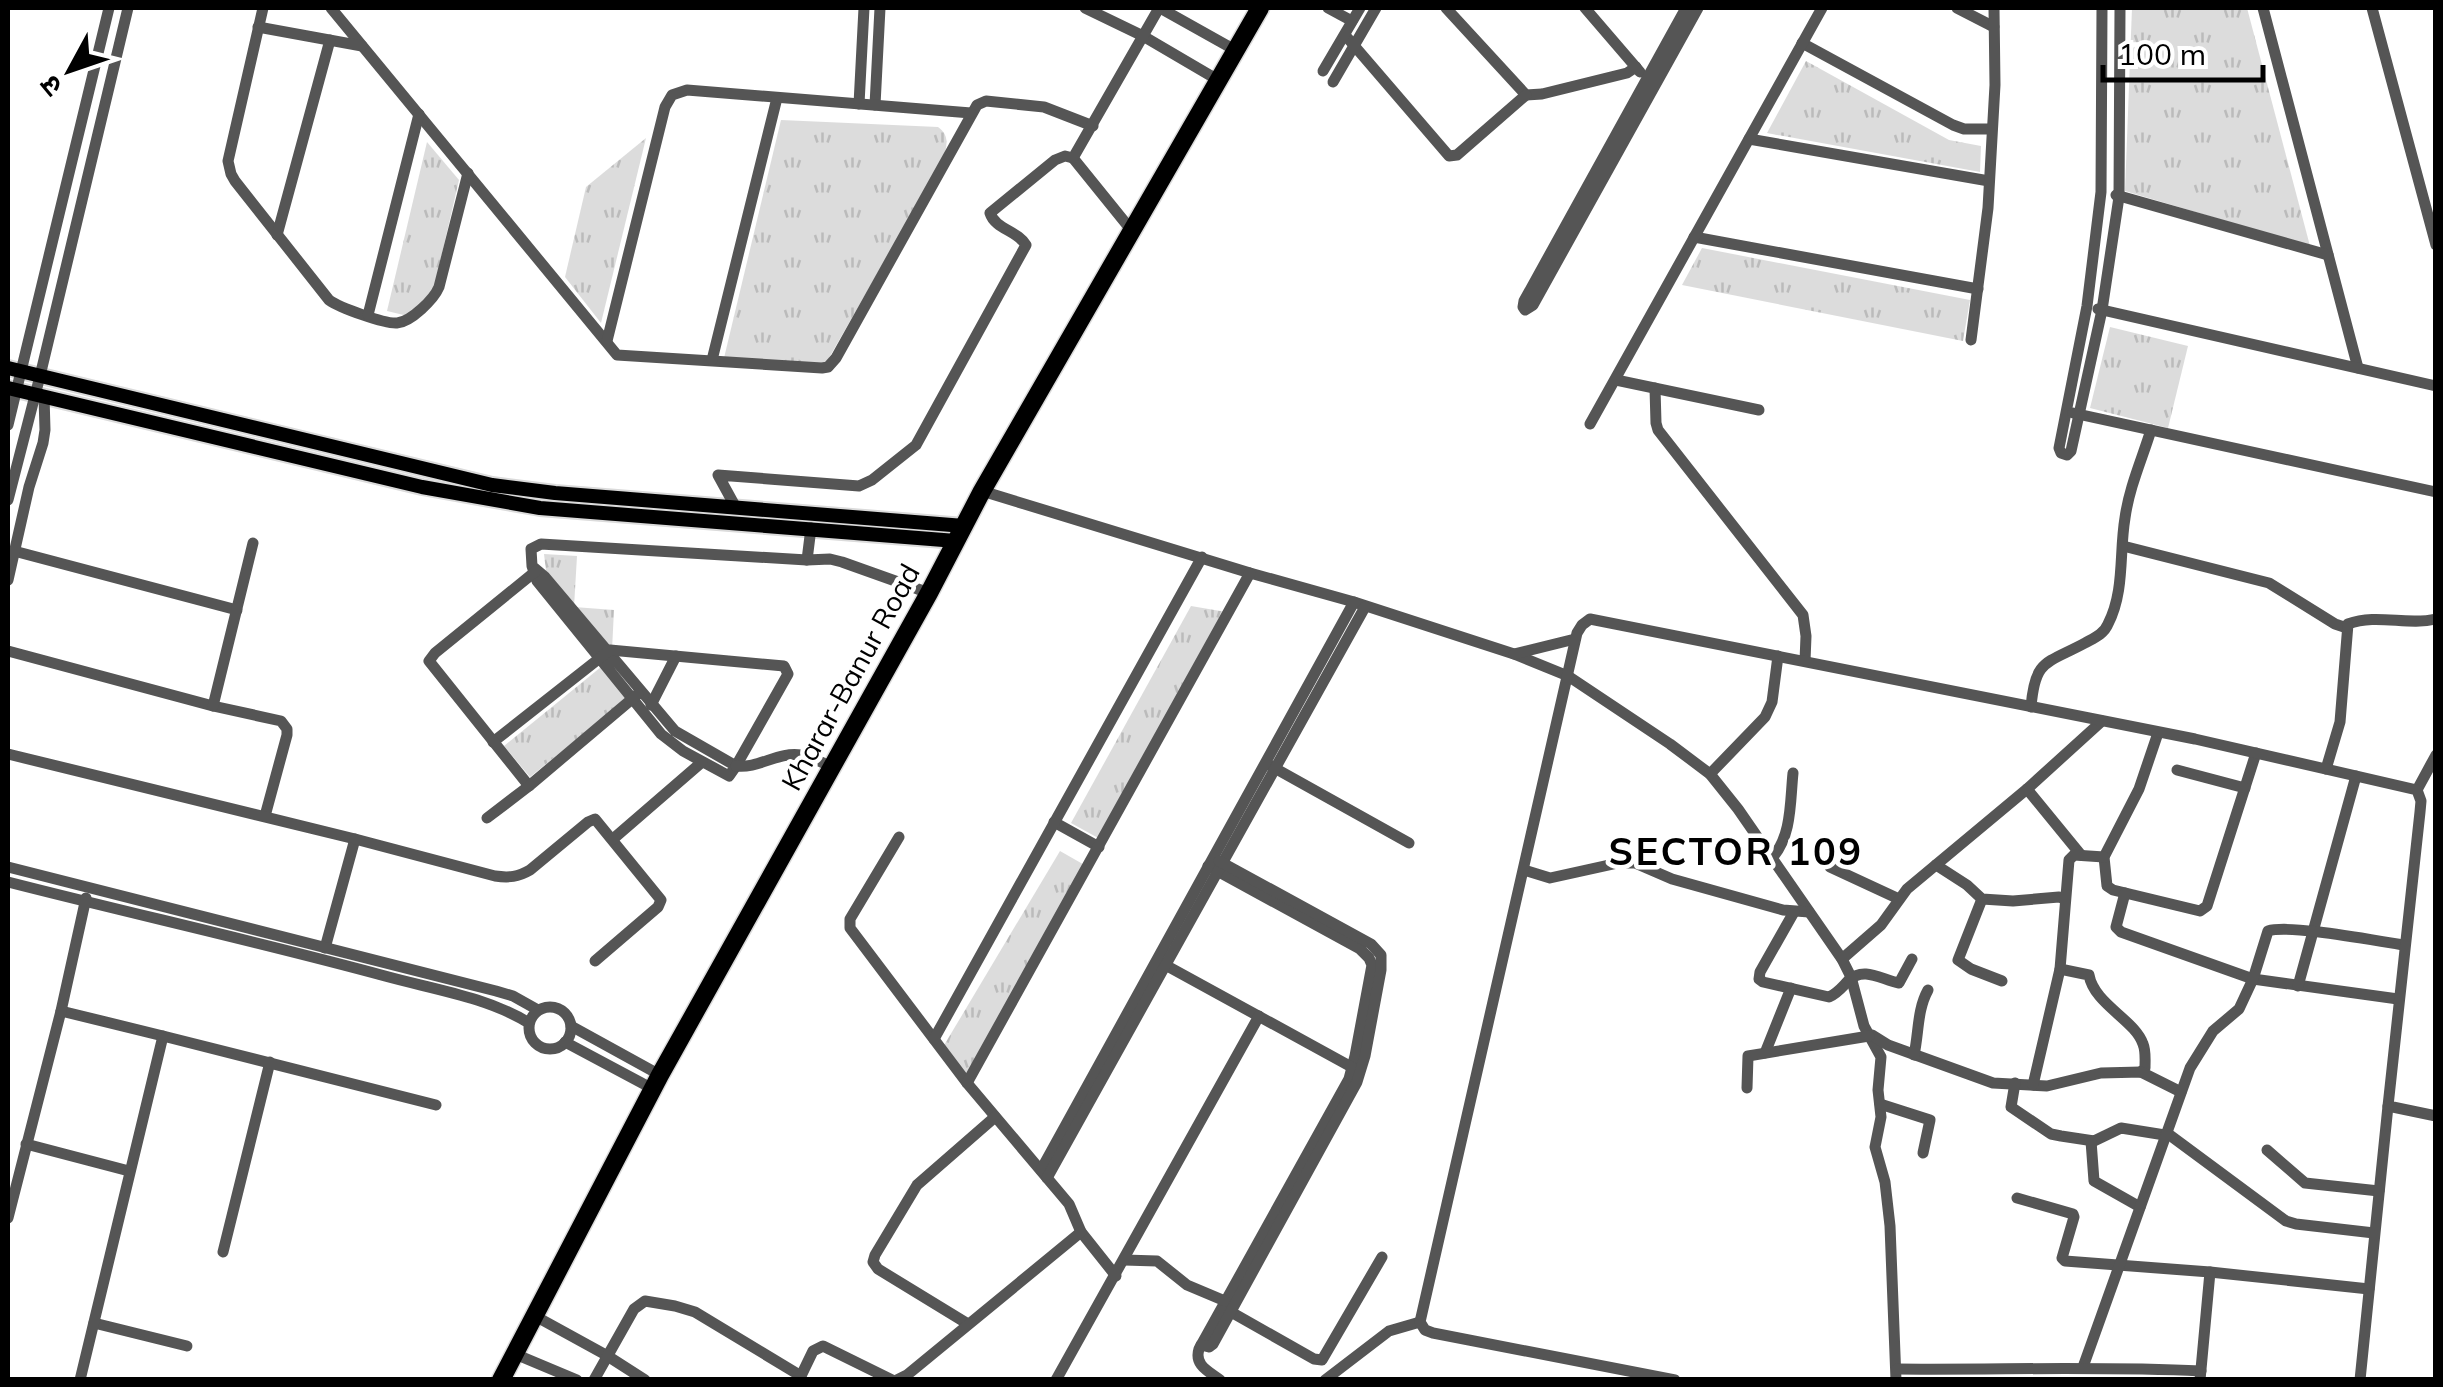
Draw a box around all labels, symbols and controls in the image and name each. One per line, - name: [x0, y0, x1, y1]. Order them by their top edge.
- north arrow: [20, 20, 120, 120]
- scale bar: [2103, 20, 2263, 82]
- text: 100 m: [2118, 35, 2206, 73]
- text: उ: [31, 68, 69, 104]
- street label: Kharar-Banur Road: [773, 558, 927, 796]
- district label: SECTOR 109: [1608, 827, 1864, 875]

